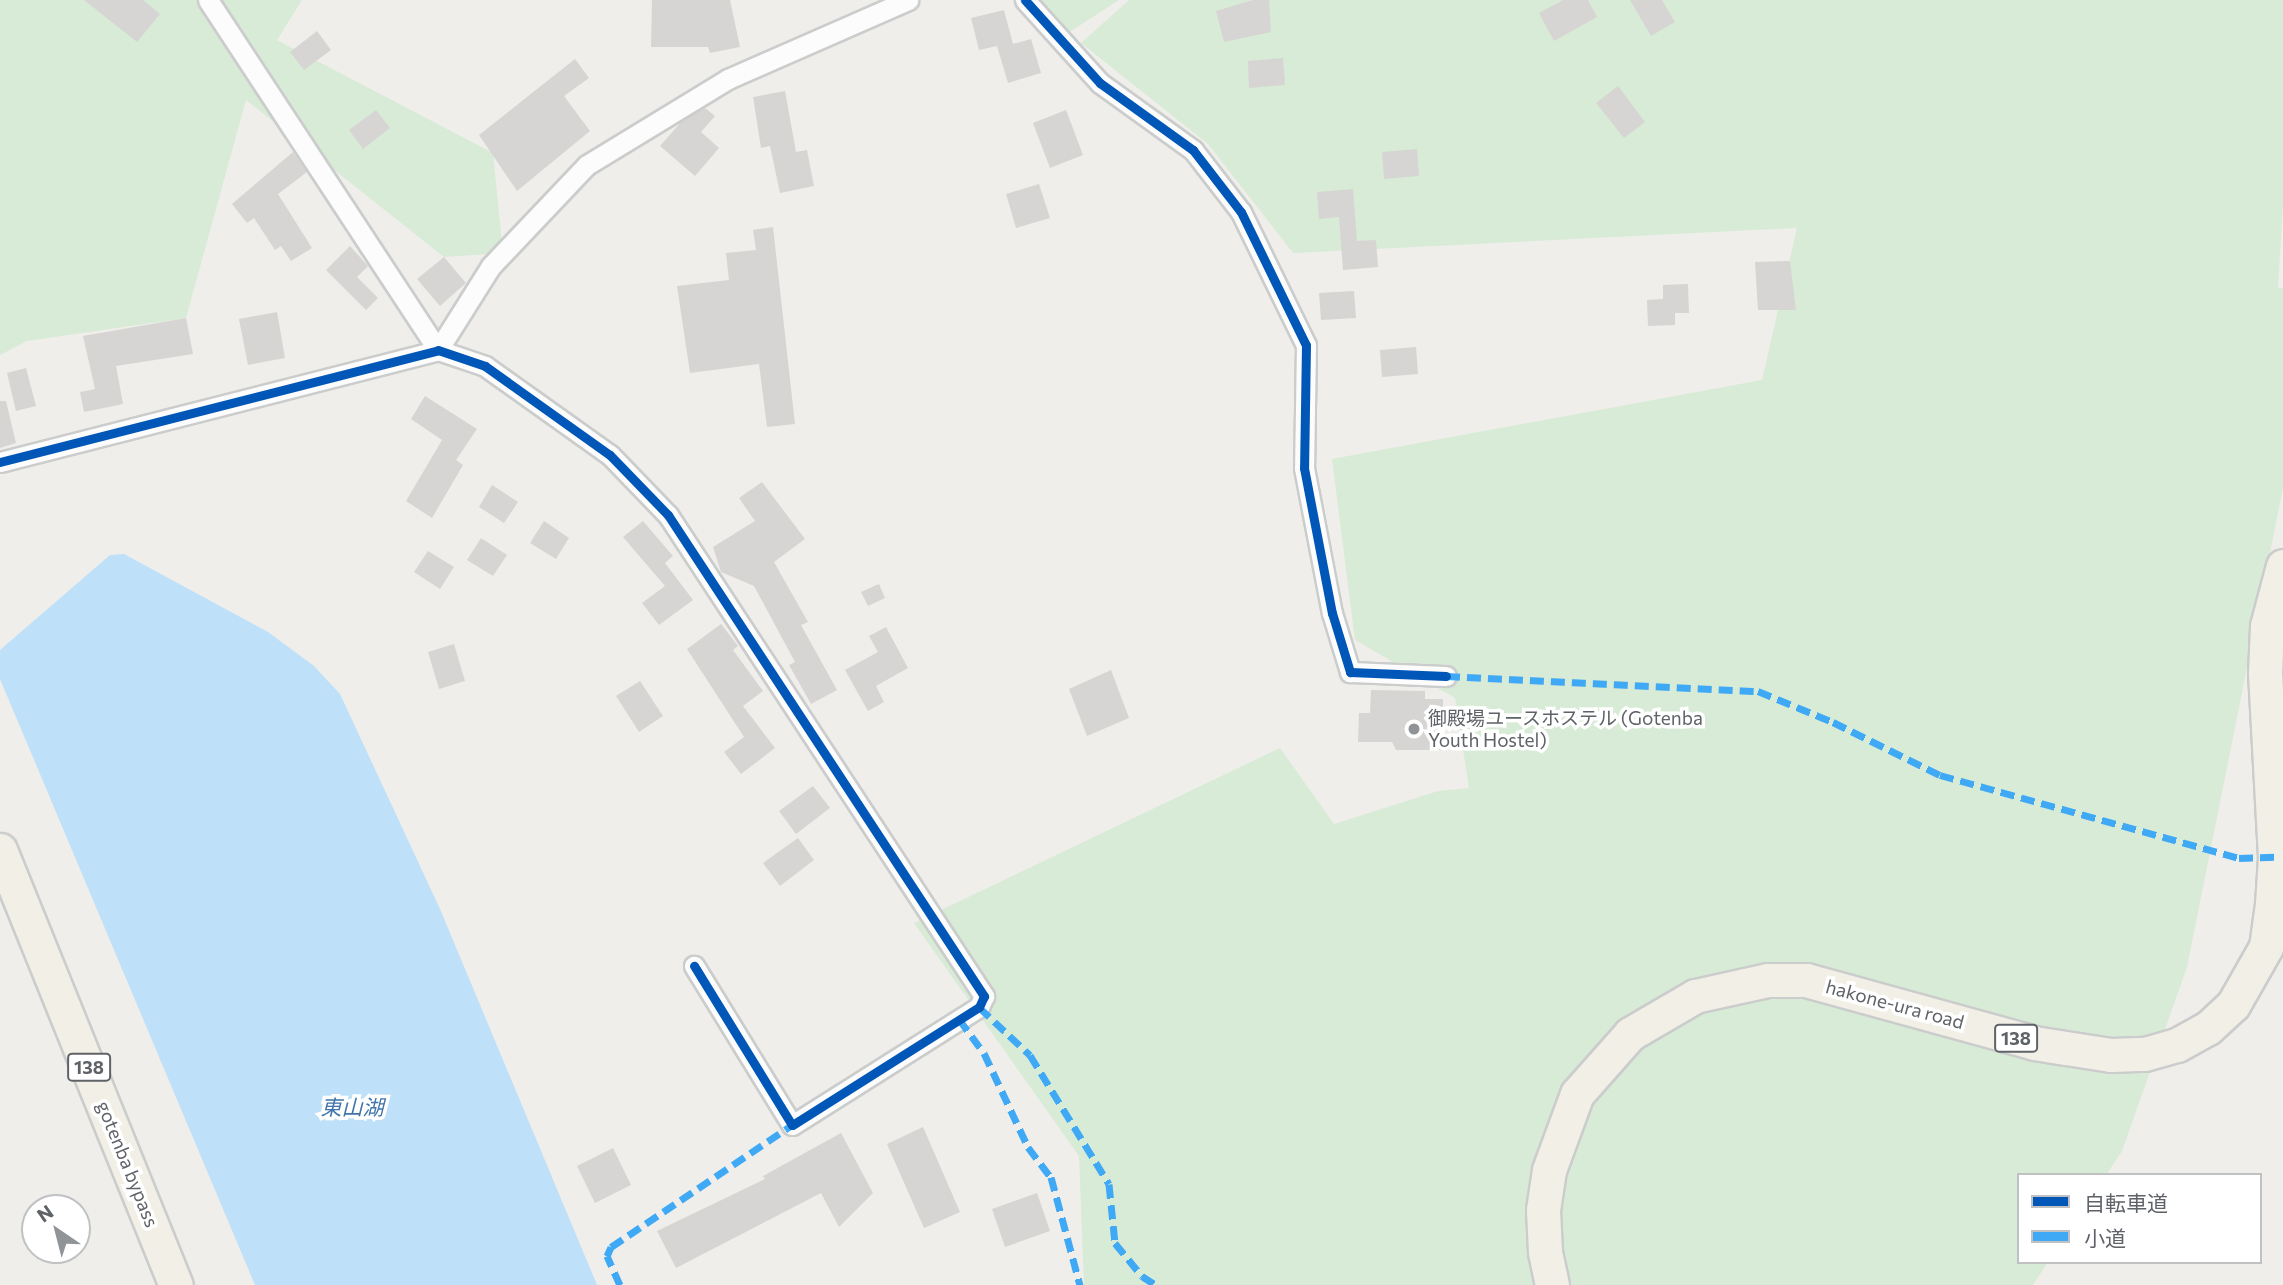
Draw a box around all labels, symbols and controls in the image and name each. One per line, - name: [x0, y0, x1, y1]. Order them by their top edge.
- place label: 御殿場ユースホステル (Gotenba Youth Hostel): [1428, 707, 1703, 751]
- marker: 御殿場ユースホステル (Gotenba Youth Hostel): [1406, 721, 1422, 737]
- street label: hakone-ura road: [1823, 975, 1967, 1033]
- road number: 138: [1993, 1023, 2039, 1052]
- road number: 138: [66, 1052, 112, 1082]
- water label: 東山湖: [321, 1094, 383, 1120]
- street label: gotenba bypass: [92, 1098, 164, 1230]
- legend: [2017, 1173, 2262, 1264]
- text: 自転車道: [2084, 1190, 2168, 1215]
- north arrow: [21, 1194, 91, 1264]
- text: N: [32, 1200, 57, 1227]
- text: 小道: [2084, 1225, 2126, 1250]

